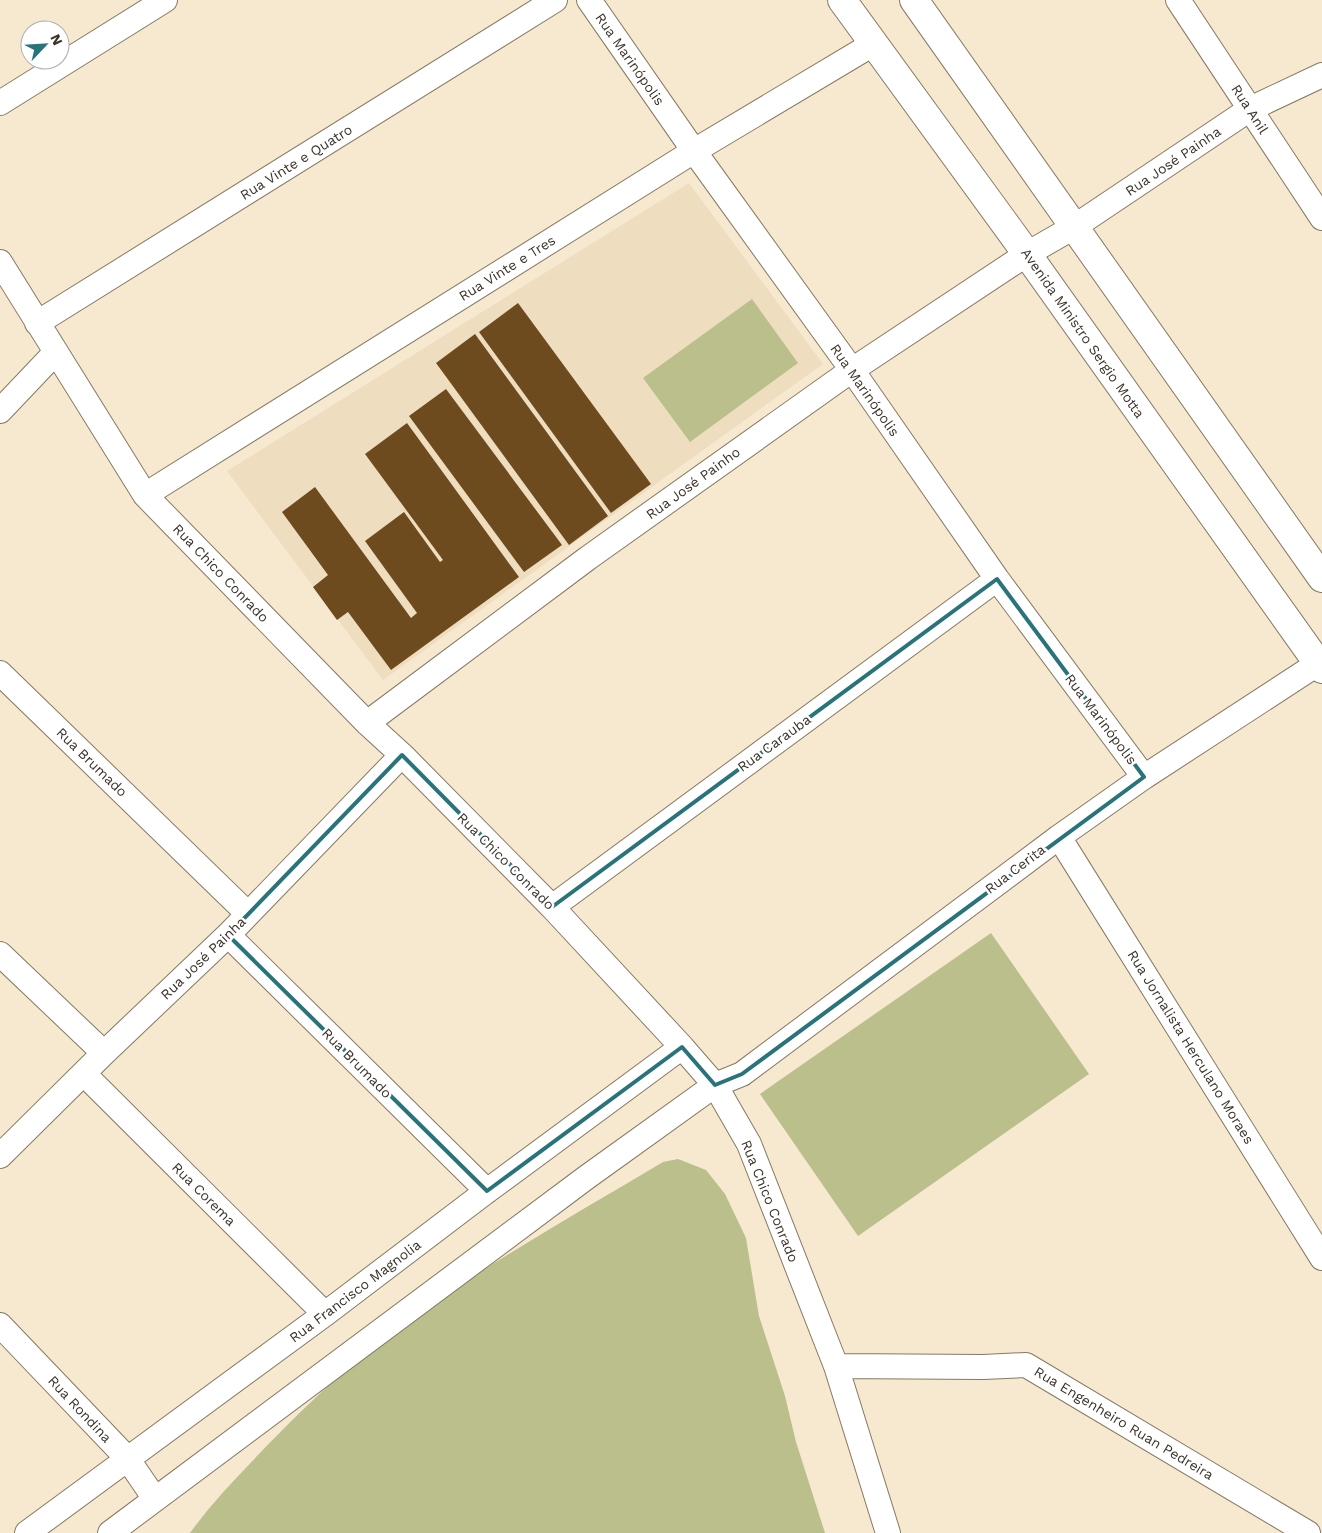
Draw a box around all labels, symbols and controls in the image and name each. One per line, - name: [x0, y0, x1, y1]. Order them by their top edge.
- street label: Rua Marinópolis: [592, 10, 668, 108]
- north arrow: [20, 20, 70, 70]
- text: N: [47, 31, 66, 48]
- street label: Rua Anil: [1228, 81, 1272, 137]
- street label: Rua Vinte e Quatro: [237, 121, 355, 203]
- street label: Rua José Painha: [1122, 123, 1224, 199]
- street label: Rua Vinte e Tres: [456, 232, 558, 304]
- street label: Avenida Ministro Sergio Motta: [1018, 245, 1148, 421]
- street label: Rua Marinópolis: [827, 341, 903, 439]
- street label: Rua José Painho: [643, 444, 743, 522]
- street label: Rua Chico Conrado: [170, 521, 272, 625]
- street label: Rua Marinópolis: [1062, 671, 1140, 767]
- street label: Rua Carauba: [734, 711, 814, 775]
- street label: Rua Brumado: [53, 724, 131, 800]
- street label: Rua Chico Conrado: [454, 809, 558, 913]
- street label: Rua Cerita: [982, 841, 1048, 897]
- street label: Rua José Painha: [157, 913, 249, 1003]
- street label: Rua Jornalista Herculano Moraes: [1125, 947, 1257, 1147]
- street label: Rua Brumado: [319, 1025, 395, 1101]
- street label: Rua Chico Conrado: [738, 1138, 802, 1264]
- street label: Rua Corema: [169, 1159, 239, 1229]
- street label: Rua Francisco Magnolia: [286, 1236, 424, 1346]
- street label: Rua Engenheiro Ruan Pedreira: [1031, 1363, 1217, 1483]
- street label: Rua Rondina: [45, 1372, 115, 1446]

